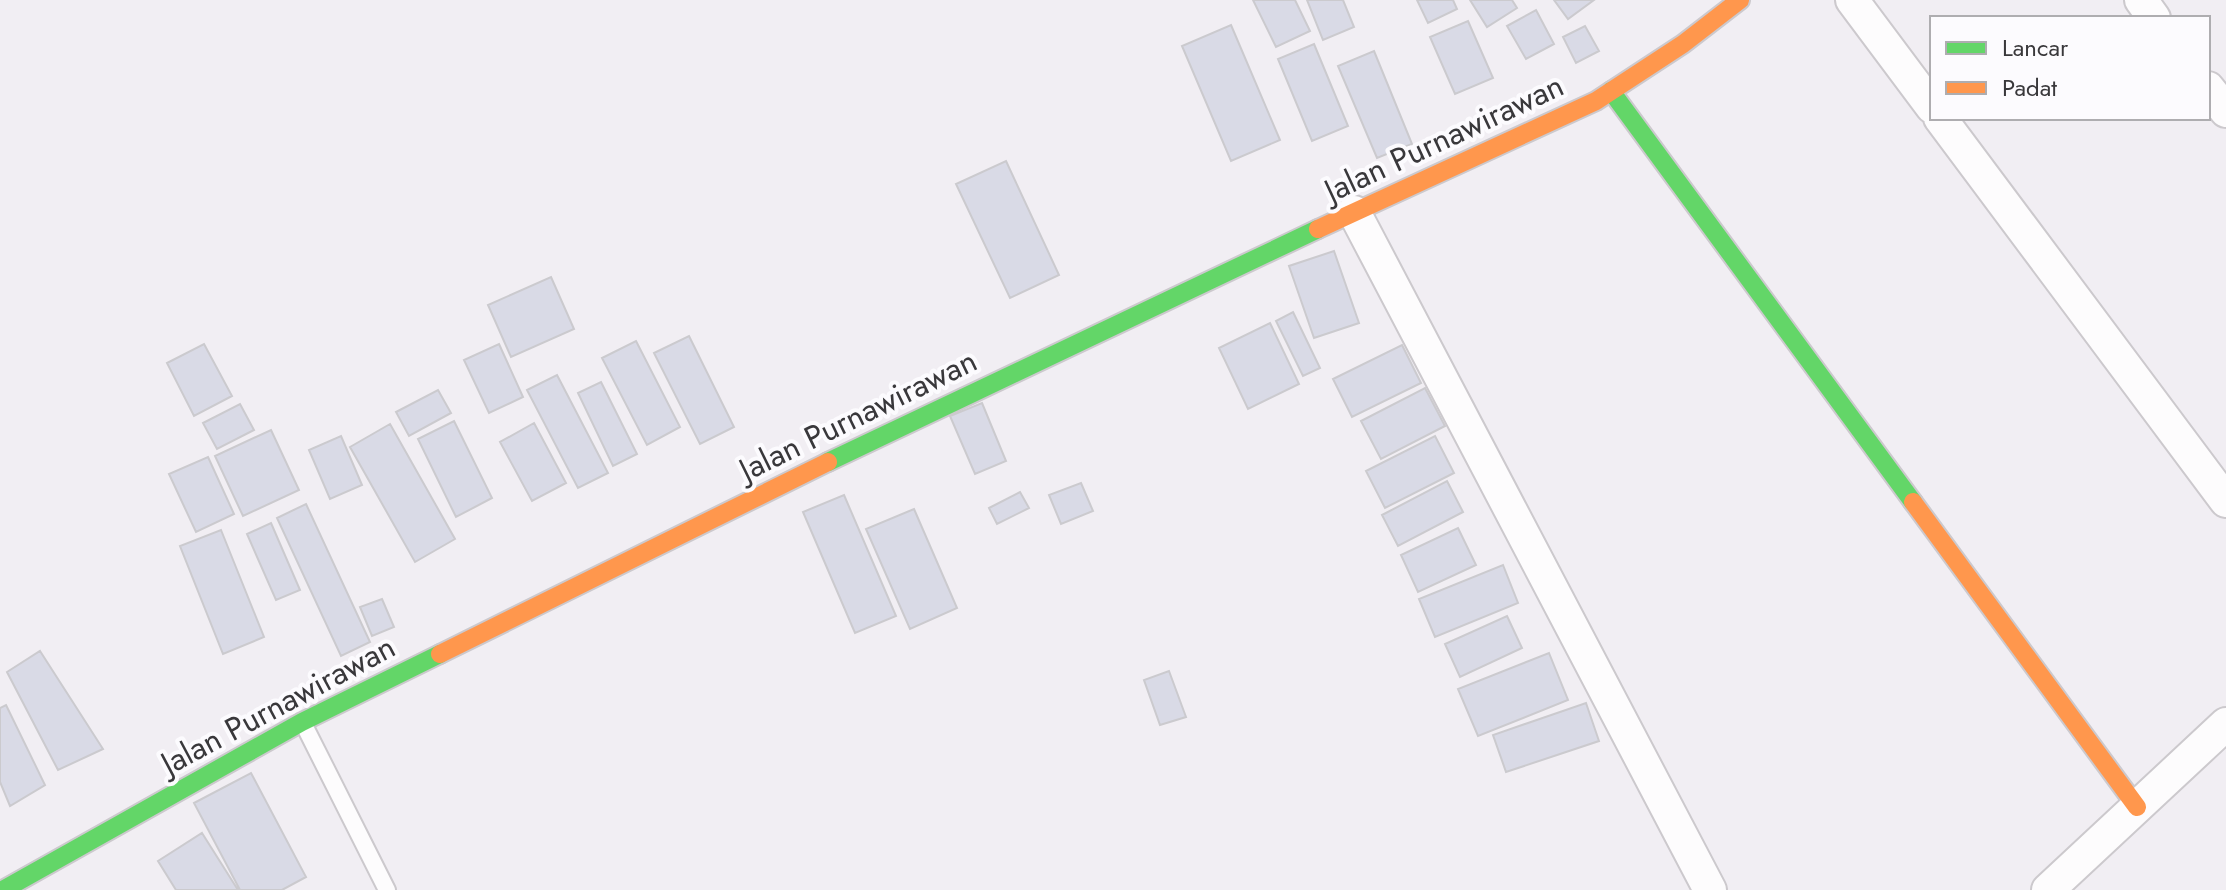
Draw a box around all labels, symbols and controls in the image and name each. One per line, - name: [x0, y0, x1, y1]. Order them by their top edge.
- legend: [1930, 16, 2210, 120]
- text: Lancar: [2002, 30, 2069, 65]
- street label: Jalan Purnawirawan: [1313, 62, 1571, 215]
- text: Padat: [2002, 70, 2057, 105]
- street label: Jalan Purnawirawan: [728, 338, 985, 494]
- street label: Jalan Purnawirawan: [149, 624, 403, 788]

